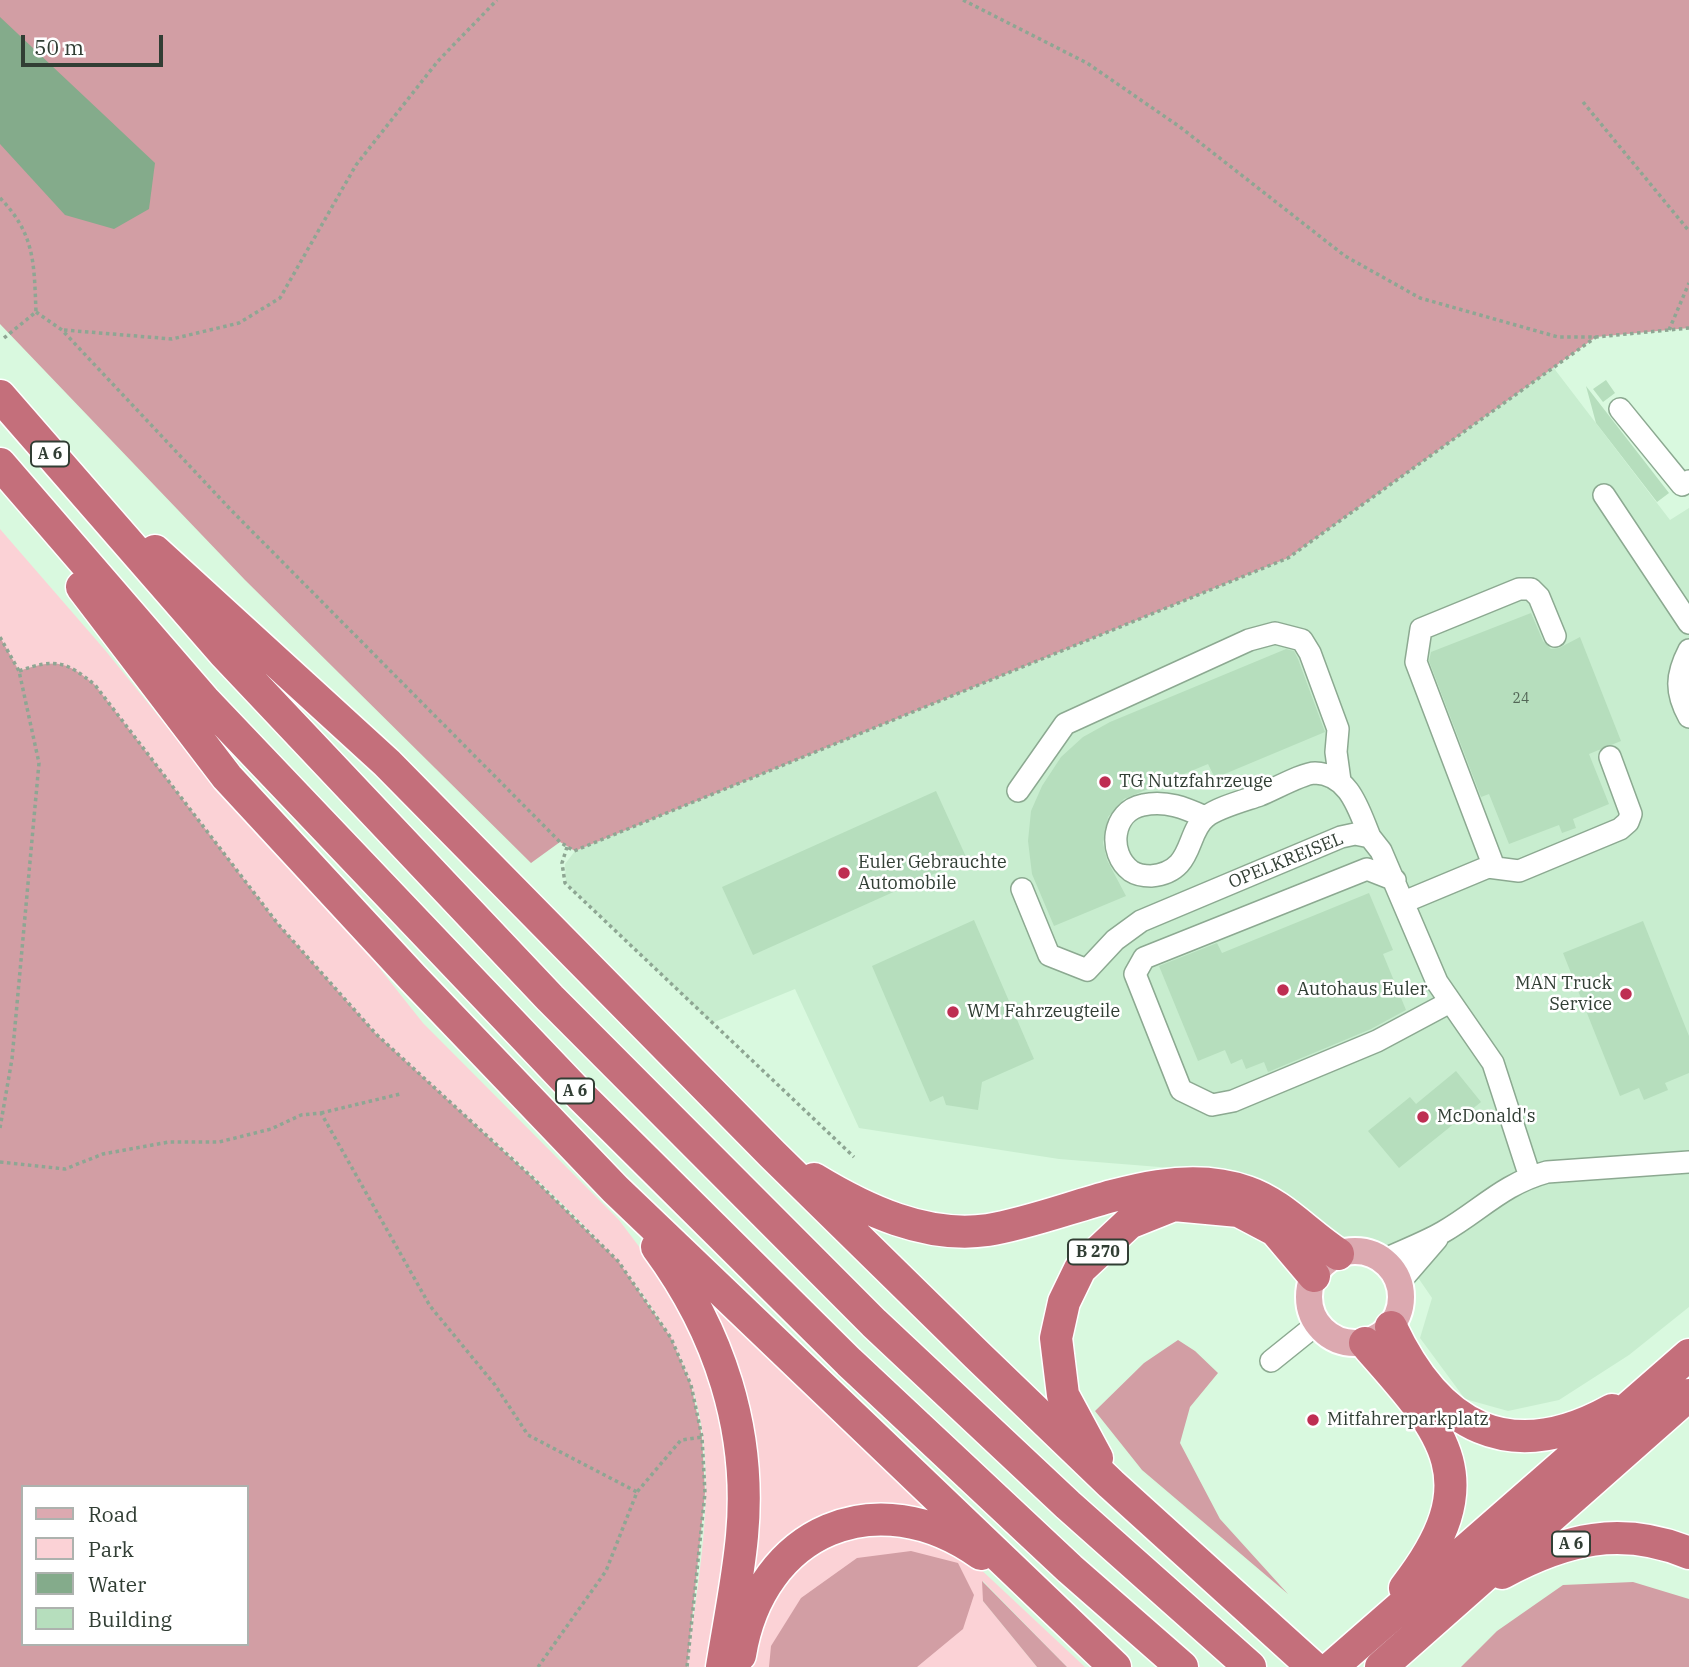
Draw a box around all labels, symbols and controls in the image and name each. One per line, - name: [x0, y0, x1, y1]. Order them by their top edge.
- scale bar: [24, 21, 166, 65]
- text: 50 m: [34, 33, 84, 61]
- road number: A 6: [31, 442, 69, 467]
- house number: 24: [1513, 691, 1529, 707]
- place label: TG Nutzfahrzeuge: [1119, 771, 1273, 793]
- marker: TG Nutzfahrzeuge: [1097, 774, 1113, 790]
- street label: OPELKREISEL: [1226, 828, 1346, 894]
- place label: Euler Gebrauchte Automobile: [858, 852, 1007, 894]
- marker: Euler Gebrauchte Automobile: [836, 865, 852, 881]
- place label: MAN Truck Service: [1515, 973, 1612, 1016]
- place label: Autohaus Euler: [1297, 979, 1427, 1001]
- marker: Autohaus Euler: [1275, 982, 1291, 998]
- marker: MAN Truck Service: [1618, 986, 1634, 1002]
- place label: WM Fahrzeugteile: [967, 1001, 1120, 1023]
- marker: WM Fahrzeugteile: [945, 1004, 961, 1020]
- road number: A 6: [556, 1078, 594, 1104]
- place label: McDonald's: [1437, 1106, 1536, 1128]
- marker: McDonald's: [1415, 1109, 1431, 1125]
- road number: B 270: [1068, 1240, 1128, 1264]
- place label: Mitfahrerparkplatz: [1327, 1409, 1489, 1431]
- marker: Mitfahrerparkplatz: [1305, 1412, 1321, 1428]
- legend: [21, 1485, 248, 1646]
- text: Road: [88, 1500, 138, 1528]
- road number: A 6: [1552, 1532, 1590, 1556]
- text: Park: [88, 1535, 134, 1563]
- text: Water: [88, 1570, 146, 1598]
- text: Building: [88, 1605, 172, 1633]

